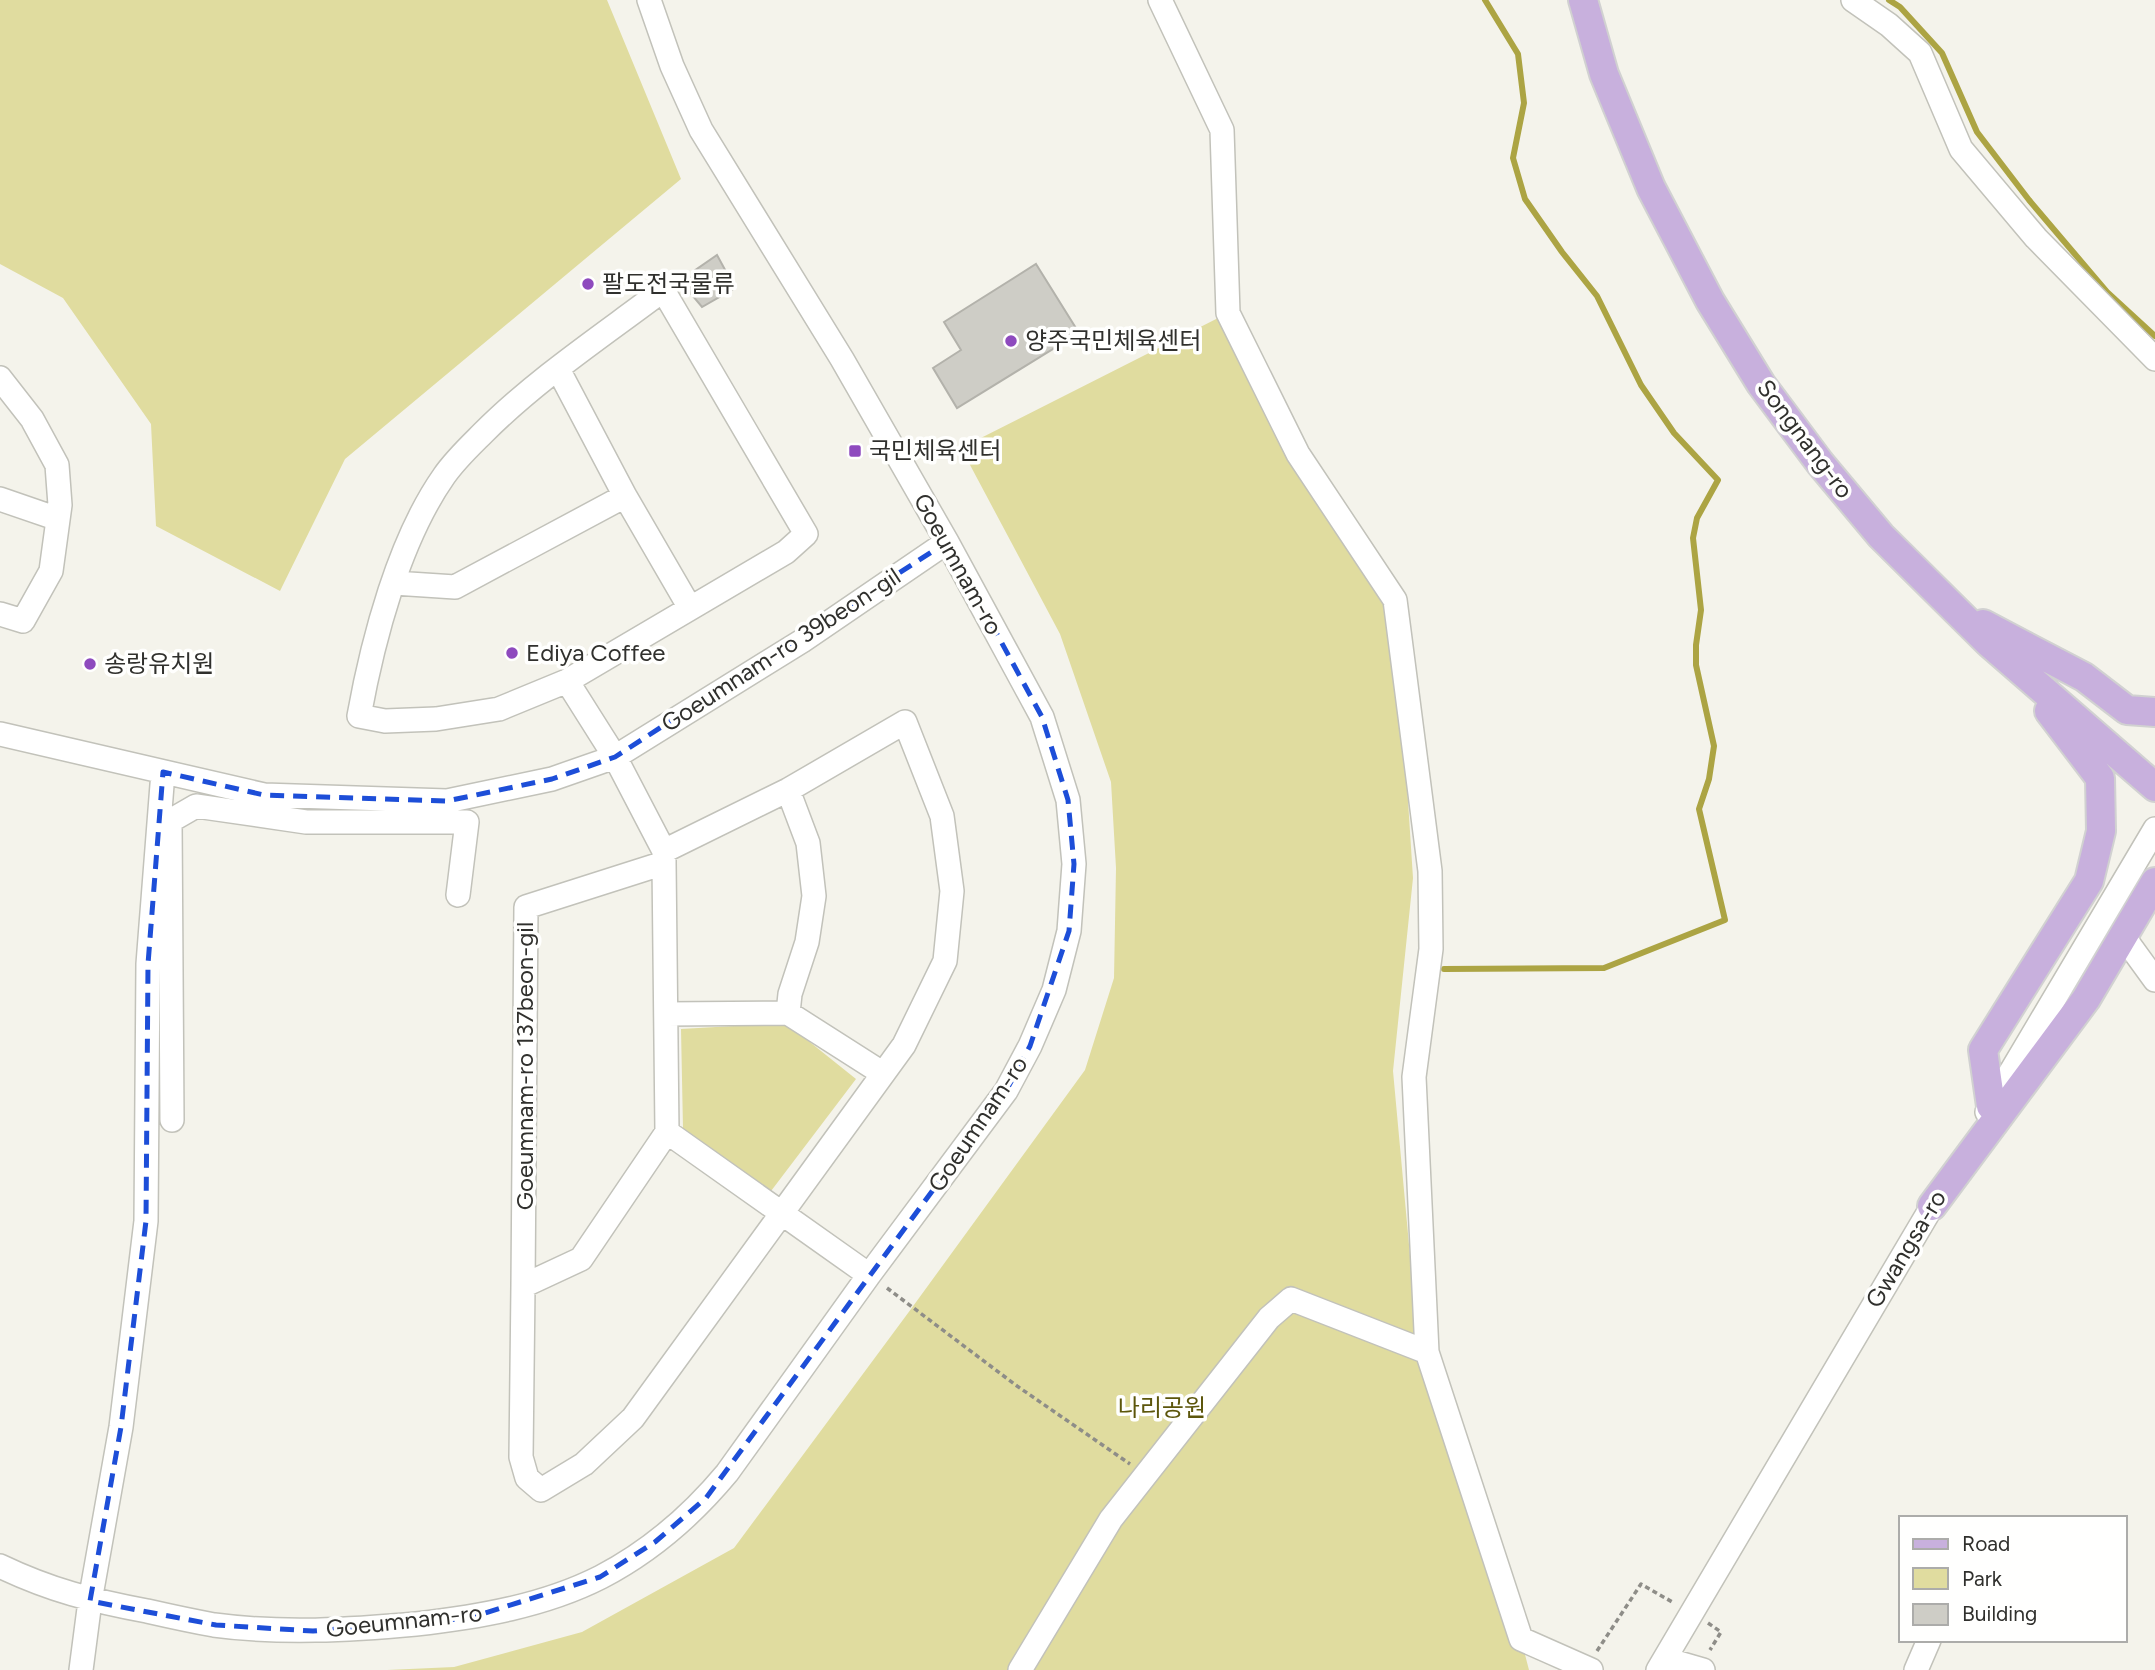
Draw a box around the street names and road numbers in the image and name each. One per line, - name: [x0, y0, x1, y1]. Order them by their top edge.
- street label: Songnang-ro: [1751, 374, 1859, 504]
- street label: Goeumnam-ro: [908, 488, 1009, 640]
- street label: Goeumnam-ro 39beon-gil: [656, 561, 906, 738]
- street label: Goeumnam-ro 137beon-gil: [510, 922, 539, 1210]
- street label: Goeumnam-ro: [922, 1050, 1034, 1197]
- street label: Gwangsa-ro: [1859, 1185, 1952, 1313]
- street label: Goeumnam-ro: [324, 1598, 484, 1643]

